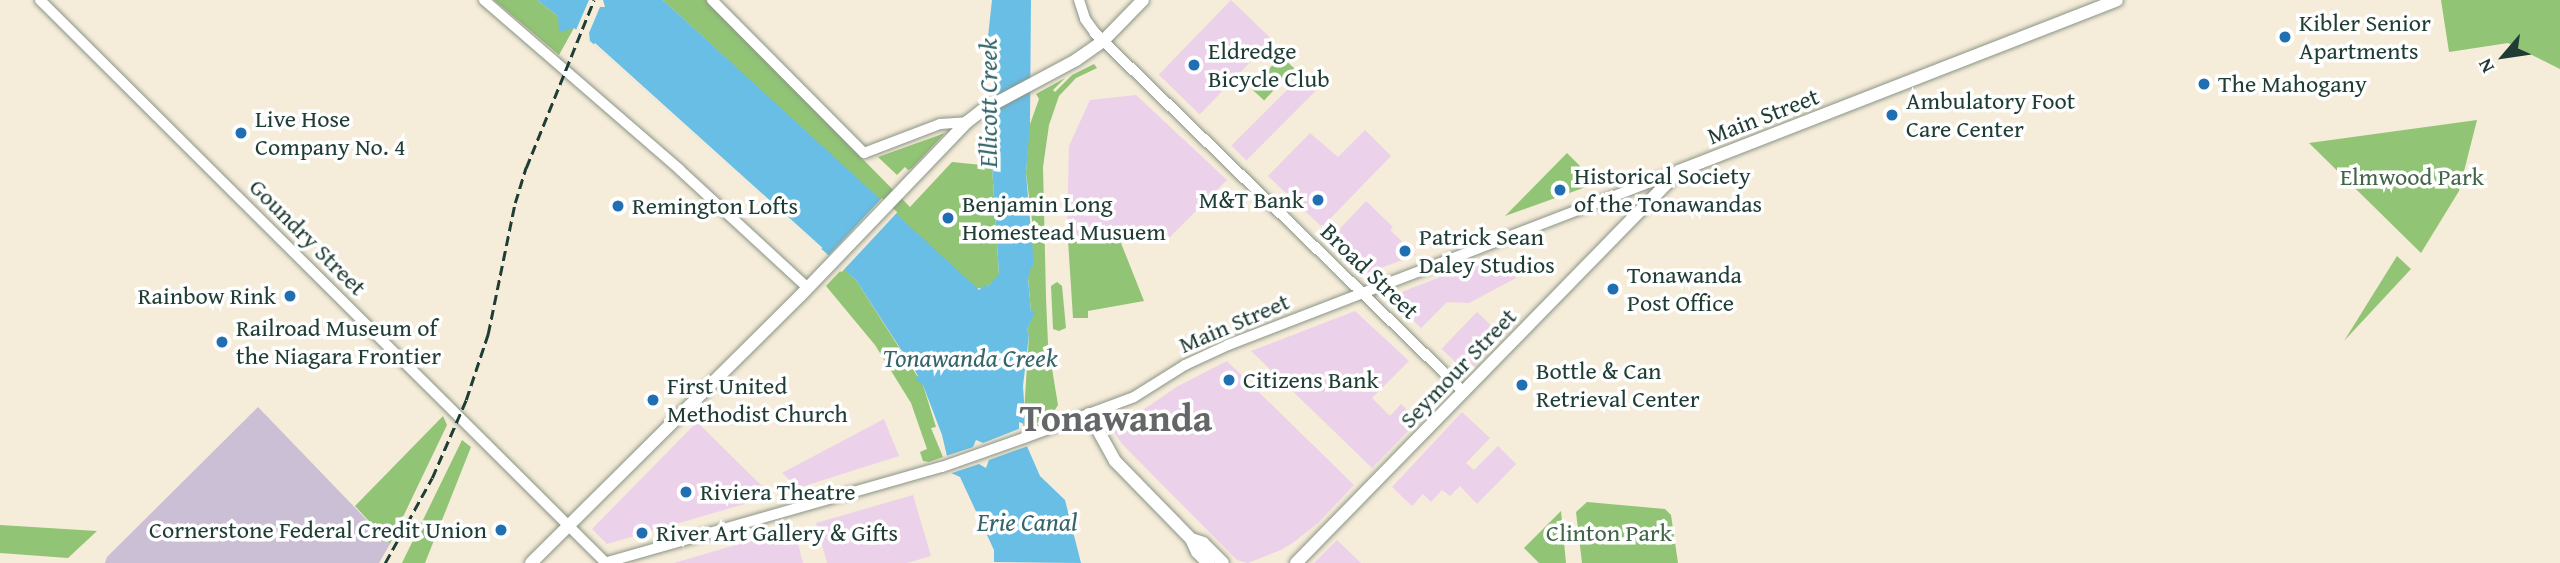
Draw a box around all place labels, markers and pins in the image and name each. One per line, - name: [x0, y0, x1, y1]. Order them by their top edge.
- place label: Kibler Senior Apartments: [2299, 9, 2431, 65]
- marker: Kibler Senior Apartments: [2277, 29, 2293, 45]
- place label: Eldredge Bicycle Club: [1208, 37, 1330, 93]
- marker: Eldredge Bicycle Club: [1186, 57, 1202, 73]
- place label: The Mahogany: [2218, 70, 2367, 98]
- marker: The Mahogany: [2196, 76, 2212, 92]
- place label: Ambulatory Foot Care Center: [1906, 87, 2075, 143]
- place label: Live Hose Company No. 4: [255, 105, 406, 161]
- marker: Ambulatory Foot Care Center: [1884, 107, 1900, 123]
- marker: Live Hose Company No. 4: [233, 125, 249, 141]
- place label: Historical Society of the Tonawandas: [1574, 162, 1762, 218]
- marker: Historical Society of the Tonawandas: [1552, 182, 1568, 198]
- place label: M&T Bank: [1199, 186, 1304, 214]
- place label: Benjamin Long Homestead Musuem: [962, 190, 1166, 246]
- place label: Remington Lofts: [632, 192, 798, 220]
- marker: M&T Bank: [1310, 192, 1326, 208]
- marker: Remington Lofts: [610, 198, 626, 214]
- marker: Benjamin Long Homestead Musuem: [940, 210, 956, 226]
- place label: Patrick Sean Daley Studios: [1419, 223, 1555, 279]
- marker: Patrick Sean Daley Studios: [1397, 243, 1413, 259]
- place label: Tonawanda Post Office: [1627, 261, 1742, 317]
- marker: Tonawanda Post Office: [1605, 281, 1621, 297]
- place label: Rainbow Rink: [138, 282, 276, 310]
- marker: Rainbow Rink: [282, 288, 298, 304]
- place label: Railroad Museum of the Niagara Frontier: [236, 314, 441, 370]
- marker: Railroad Museum of the Niagara Frontier: [214, 334, 230, 350]
- place label: Bottle & Can Retrieval Center: [1536, 357, 1700, 413]
- place label: Citizens Bank: [1243, 366, 1379, 394]
- place label: First United Methodist Church: [667, 372, 848, 428]
- marker: Citizens Bank: [1221, 372, 1237, 388]
- marker: Bottle & Can Retrieval Center: [1514, 377, 1530, 393]
- marker: First United Methodist Church: [645, 392, 661, 408]
- place label: Riviera Theatre: [700, 478, 856, 506]
- marker: Riviera Theatre: [678, 484, 694, 500]
- place label: Cornerstone Federal Credit Union: [149, 516, 487, 544]
- place label: River Art Gallery & Gifts: [656, 519, 898, 547]
- marker: Cornerstone Federal Credit Union: [493, 522, 509, 538]
- marker: River Art Gallery & Gifts: [634, 525, 650, 541]

